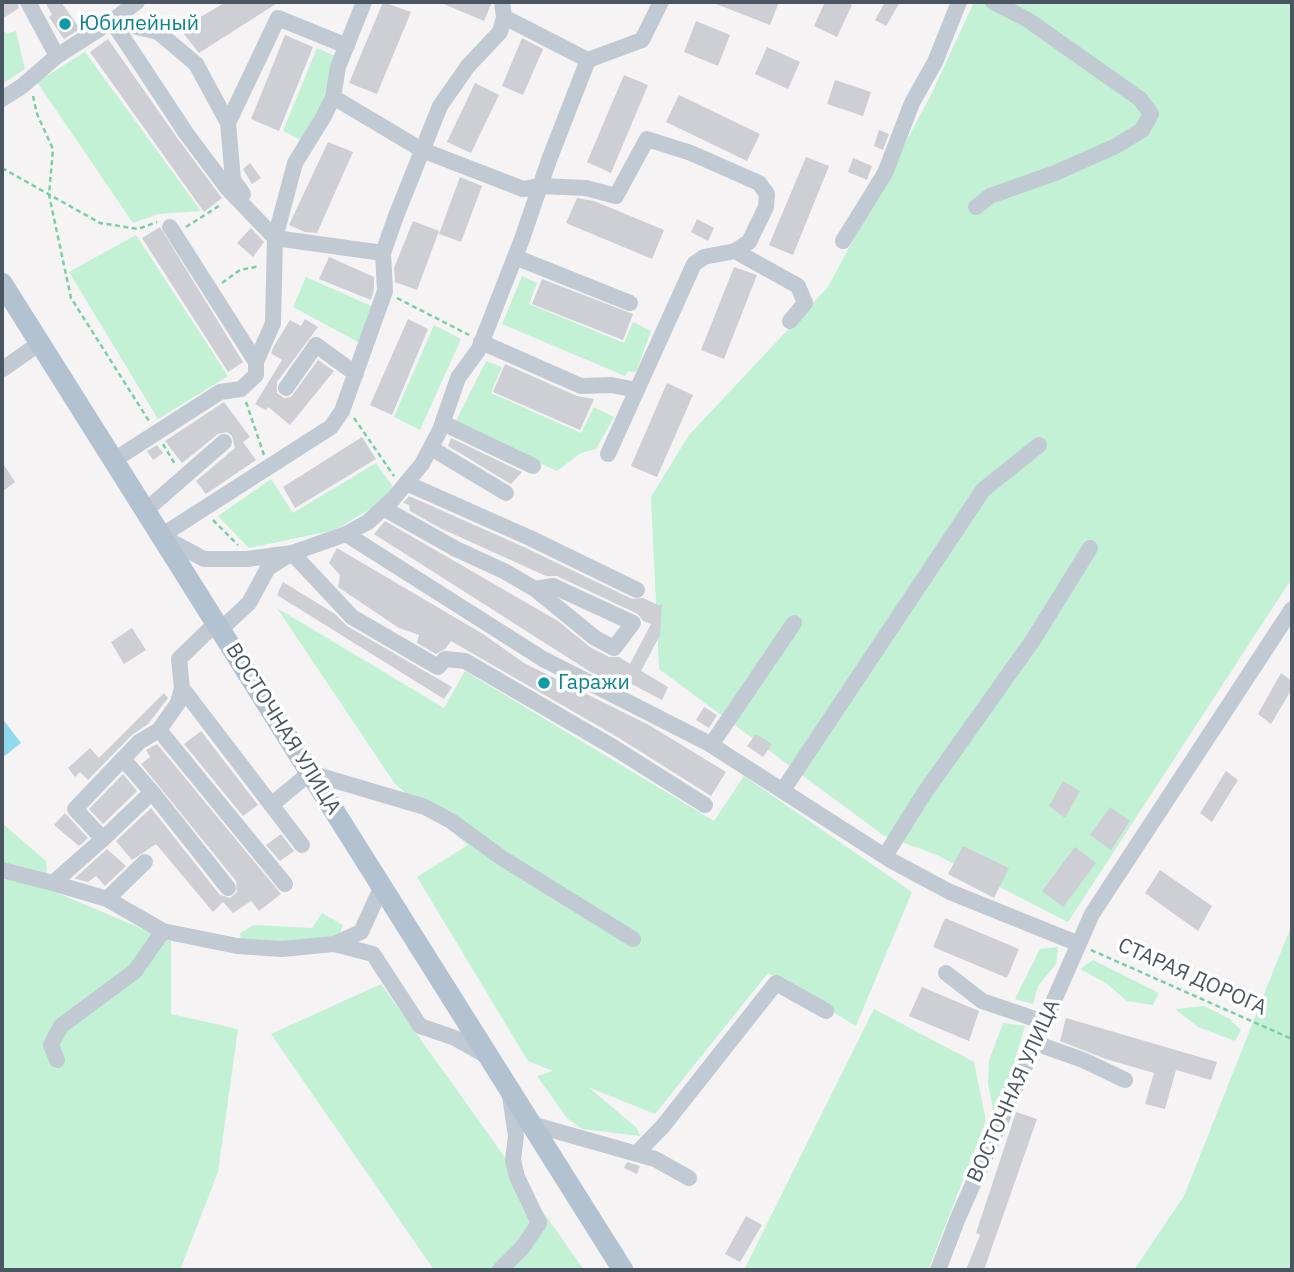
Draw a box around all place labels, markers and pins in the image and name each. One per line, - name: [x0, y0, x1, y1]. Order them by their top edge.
- place label: Юбилейный: [79, 11, 199, 37]
- marker: Юбилейный: [57, 16, 73, 32]
- place label: Гаражи: [558, 670, 630, 696]
- marker: Гаражи: [536, 675, 552, 691]

